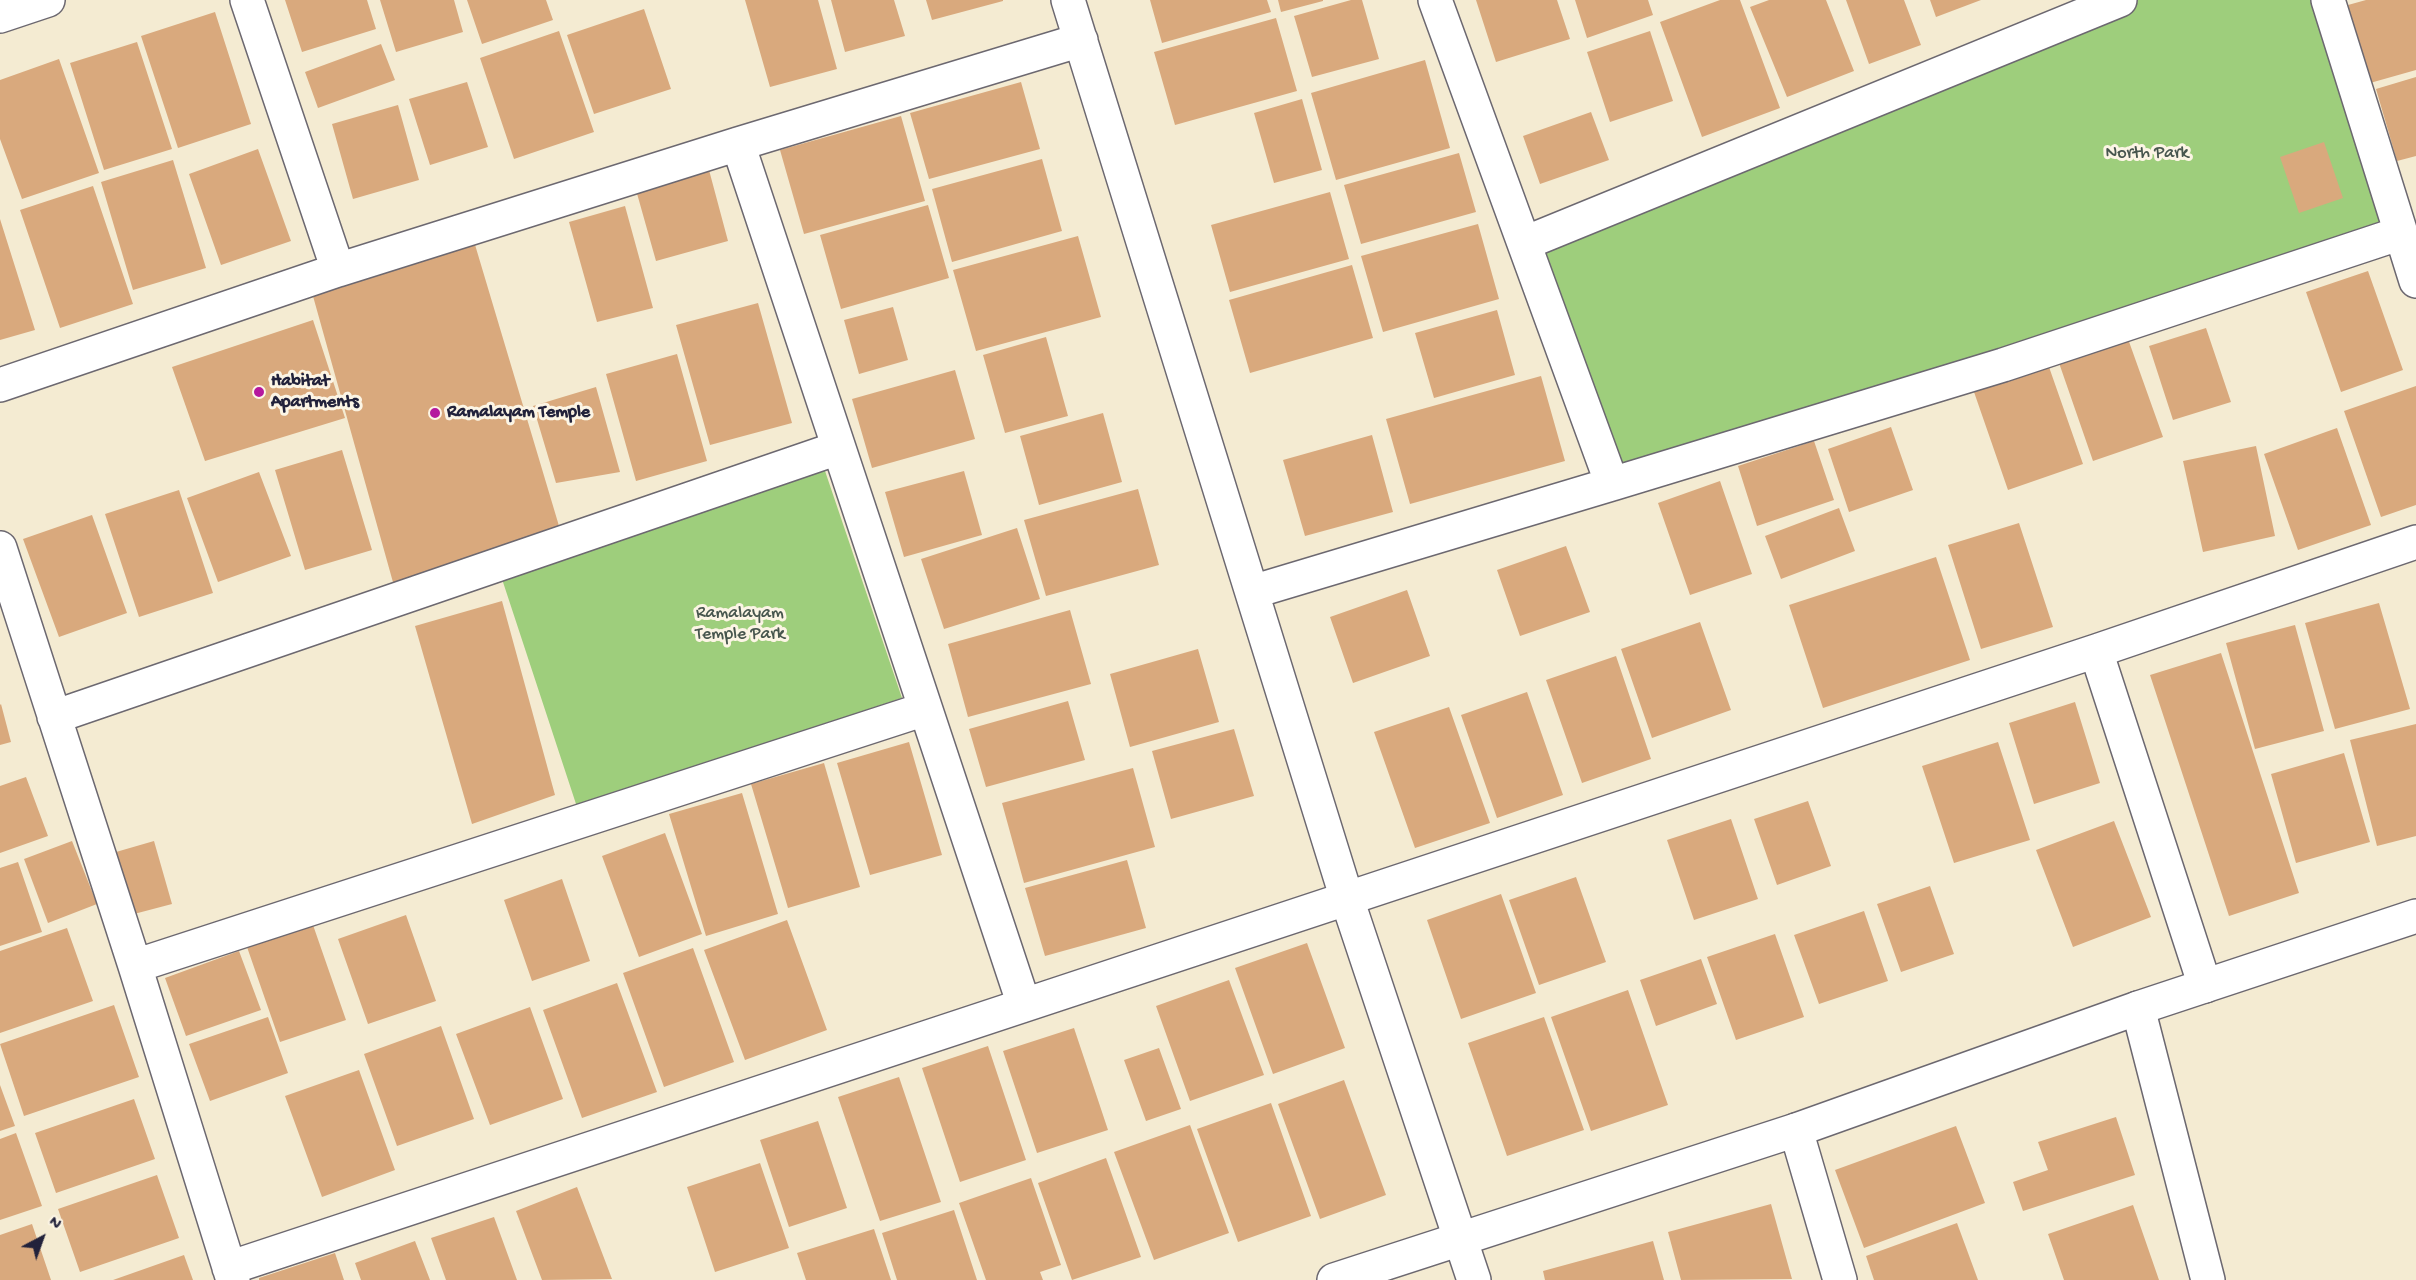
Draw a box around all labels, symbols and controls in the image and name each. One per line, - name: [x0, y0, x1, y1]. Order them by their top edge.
- park label: North Park: [2105, 143, 2189, 165]
- place label: Habitat Apartments: [271, 371, 359, 413]
- marker: Habitat Apartments: [252, 385, 266, 399]
- place label: Ramalayam Temple: [447, 402, 590, 424]
- marker: Ramalayam Temple: [428, 406, 442, 420]
- park label: Ramalayam Temple Park: [695, 603, 785, 646]
- north arrow: [12, 1208, 72, 1268]
- text: N: [44, 1213, 64, 1235]

